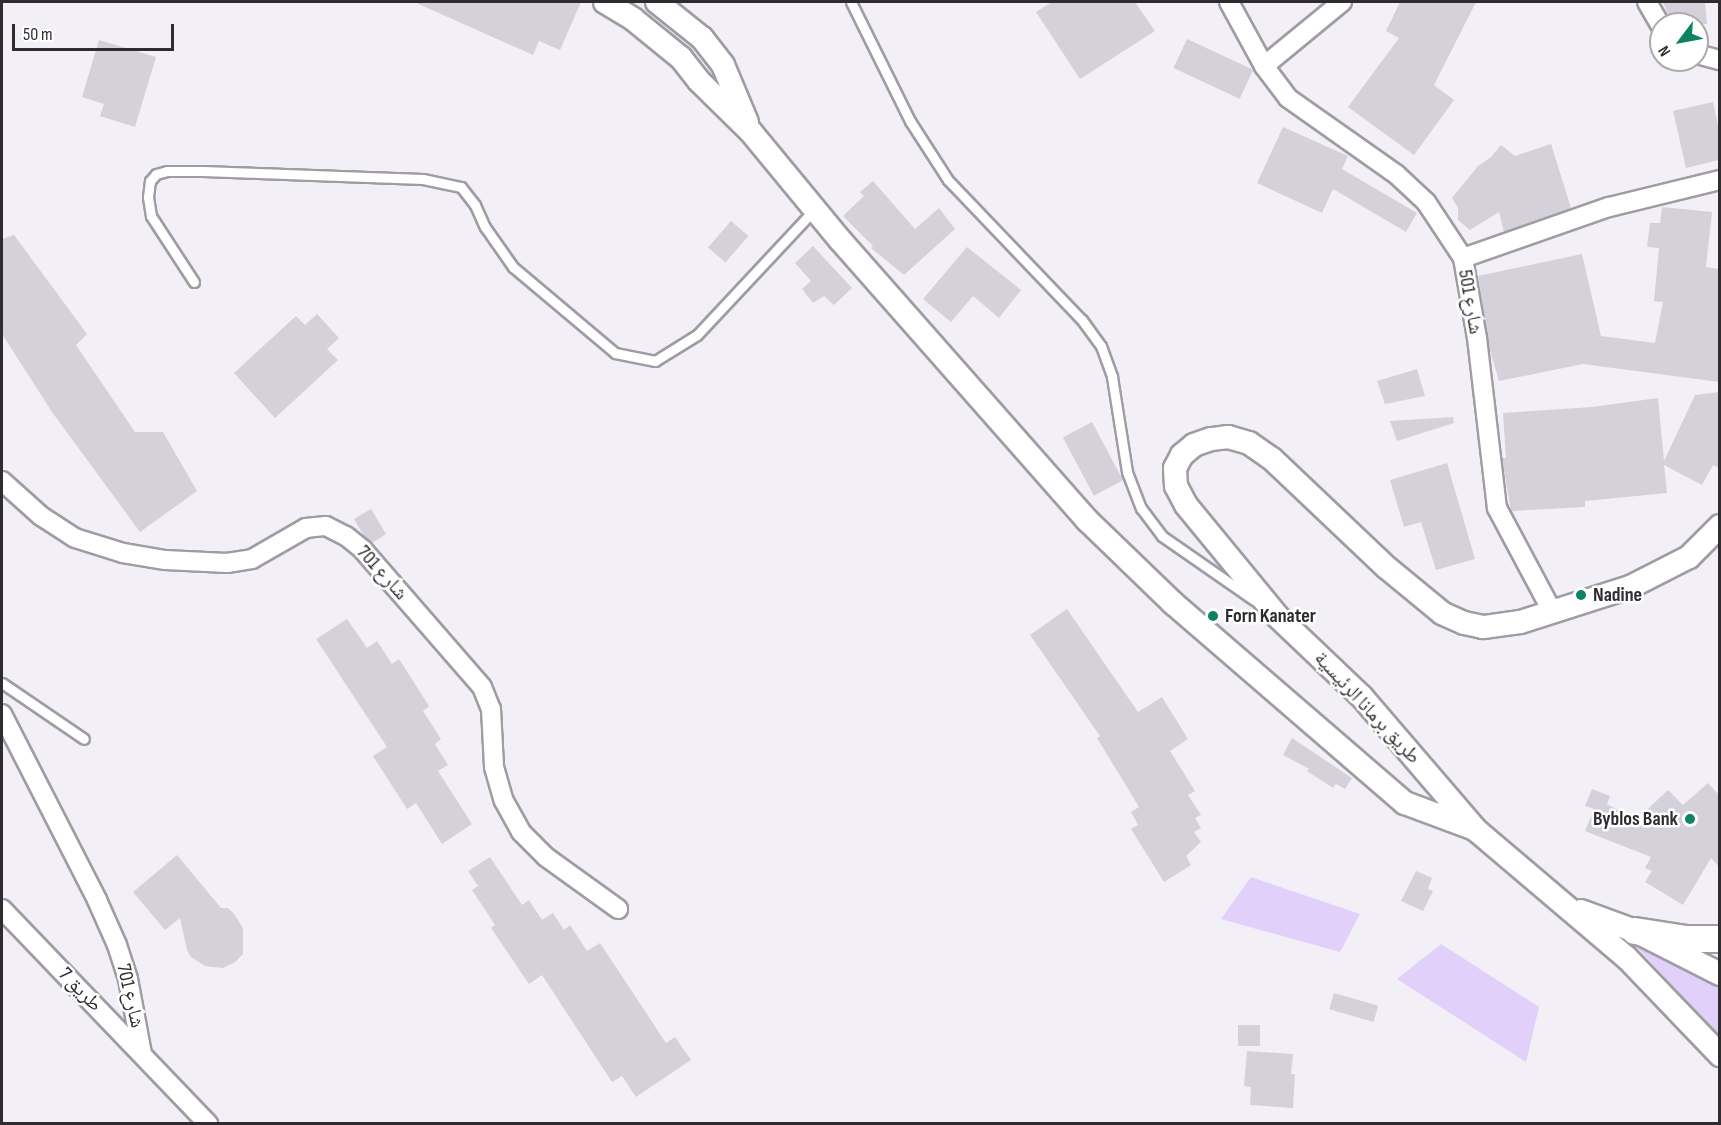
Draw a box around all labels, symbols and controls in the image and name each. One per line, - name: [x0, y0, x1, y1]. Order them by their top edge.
- scale bar: [15, 12, 177, 50]
- north arrow: [1649, 12, 1709, 72]
- text: 50 m: [23, 24, 53, 45]
- text: N: [1655, 42, 1675, 59]
- street label: شارع 501: [1453, 268, 1487, 336]
- street label: شارع 701: [351, 541, 413, 605]
- place label: Nadine: [1593, 583, 1642, 607]
- marker: Nadine: [1574, 588, 1588, 602]
- place label: Forn Kanater: [1225, 604, 1316, 628]
- marker: Forn Kanater: [1206, 609, 1220, 623]
- street label: طريق برمانا الرئيسية: [1309, 647, 1425, 769]
- place label: Byblos Bank: [1593, 807, 1678, 831]
- marker: Byblos Bank: [1683, 812, 1697, 826]
- street label: شارع 701: [111, 962, 149, 1030]
- street label: طريق 7: [53, 963, 107, 1017]

